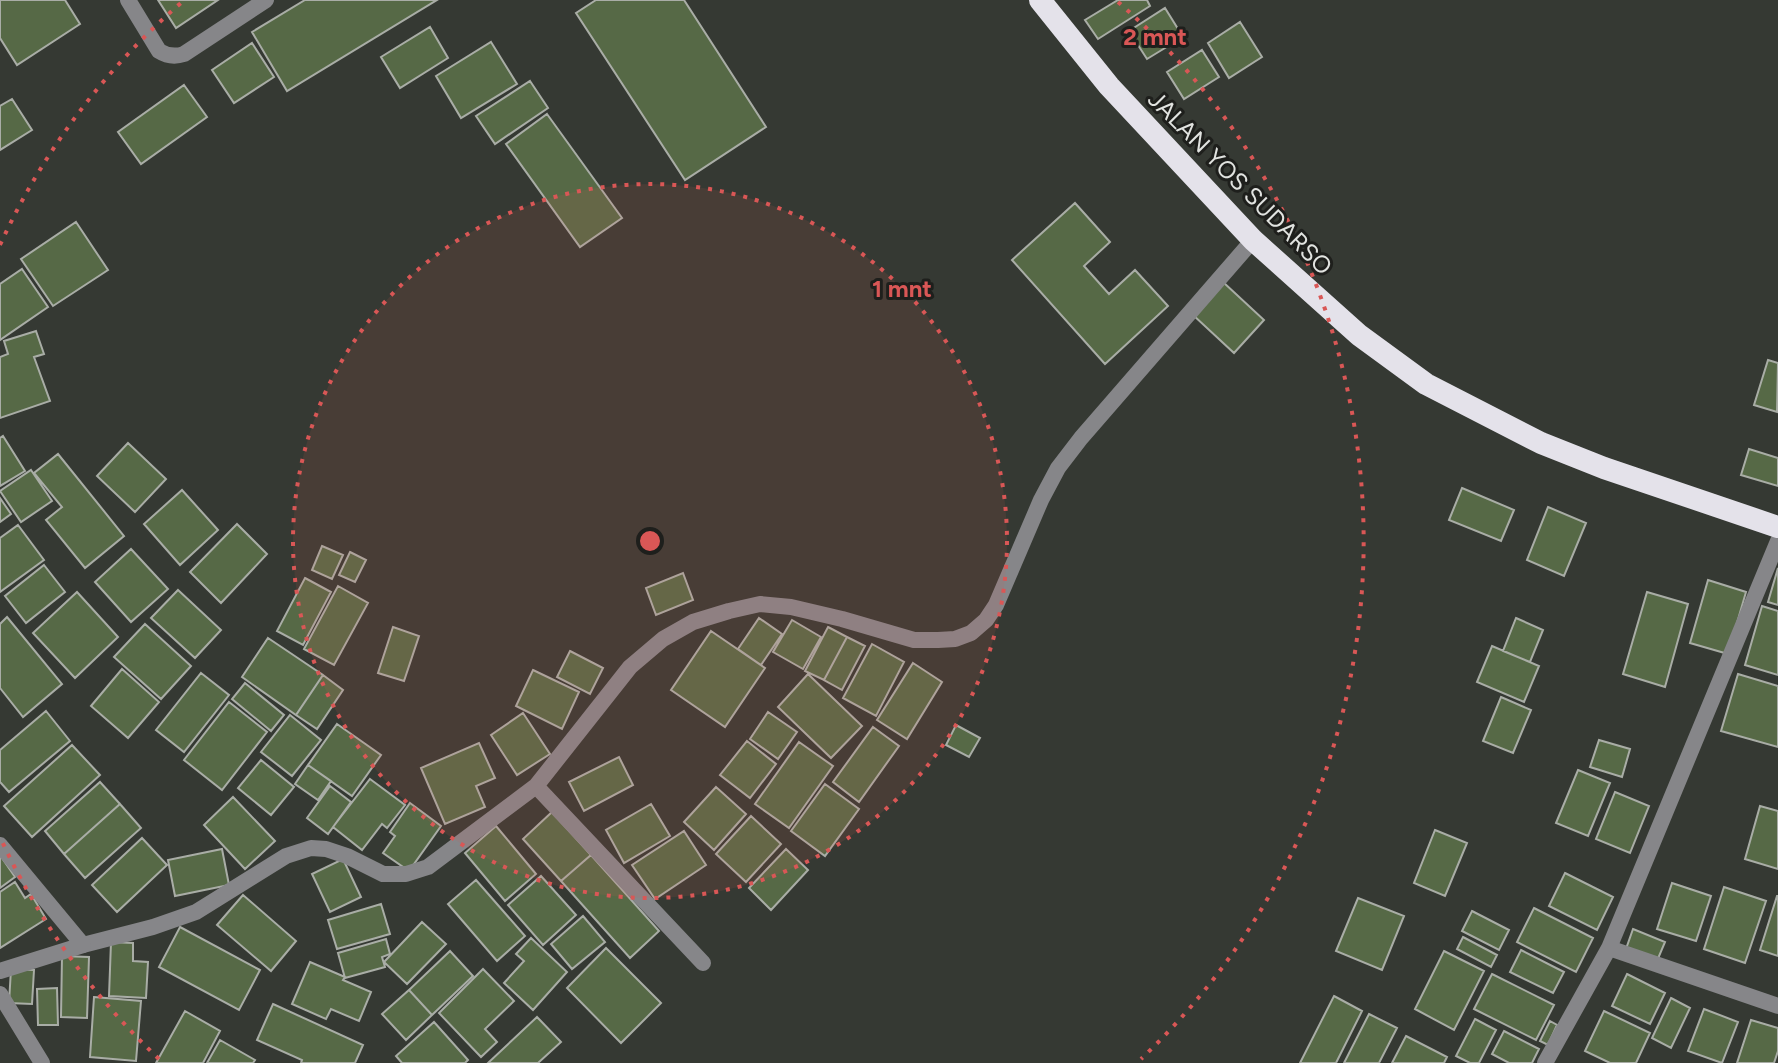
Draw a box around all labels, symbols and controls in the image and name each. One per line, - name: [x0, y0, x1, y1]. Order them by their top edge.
- text: 2 mnt: [1123, 22, 1187, 51]
- street label: JALAN YOS SUDARSO: [1142, 85, 1338, 281]
- text: 1 mnt: [872, 274, 932, 303]
- centre of rings: [636, 527, 664, 555]

